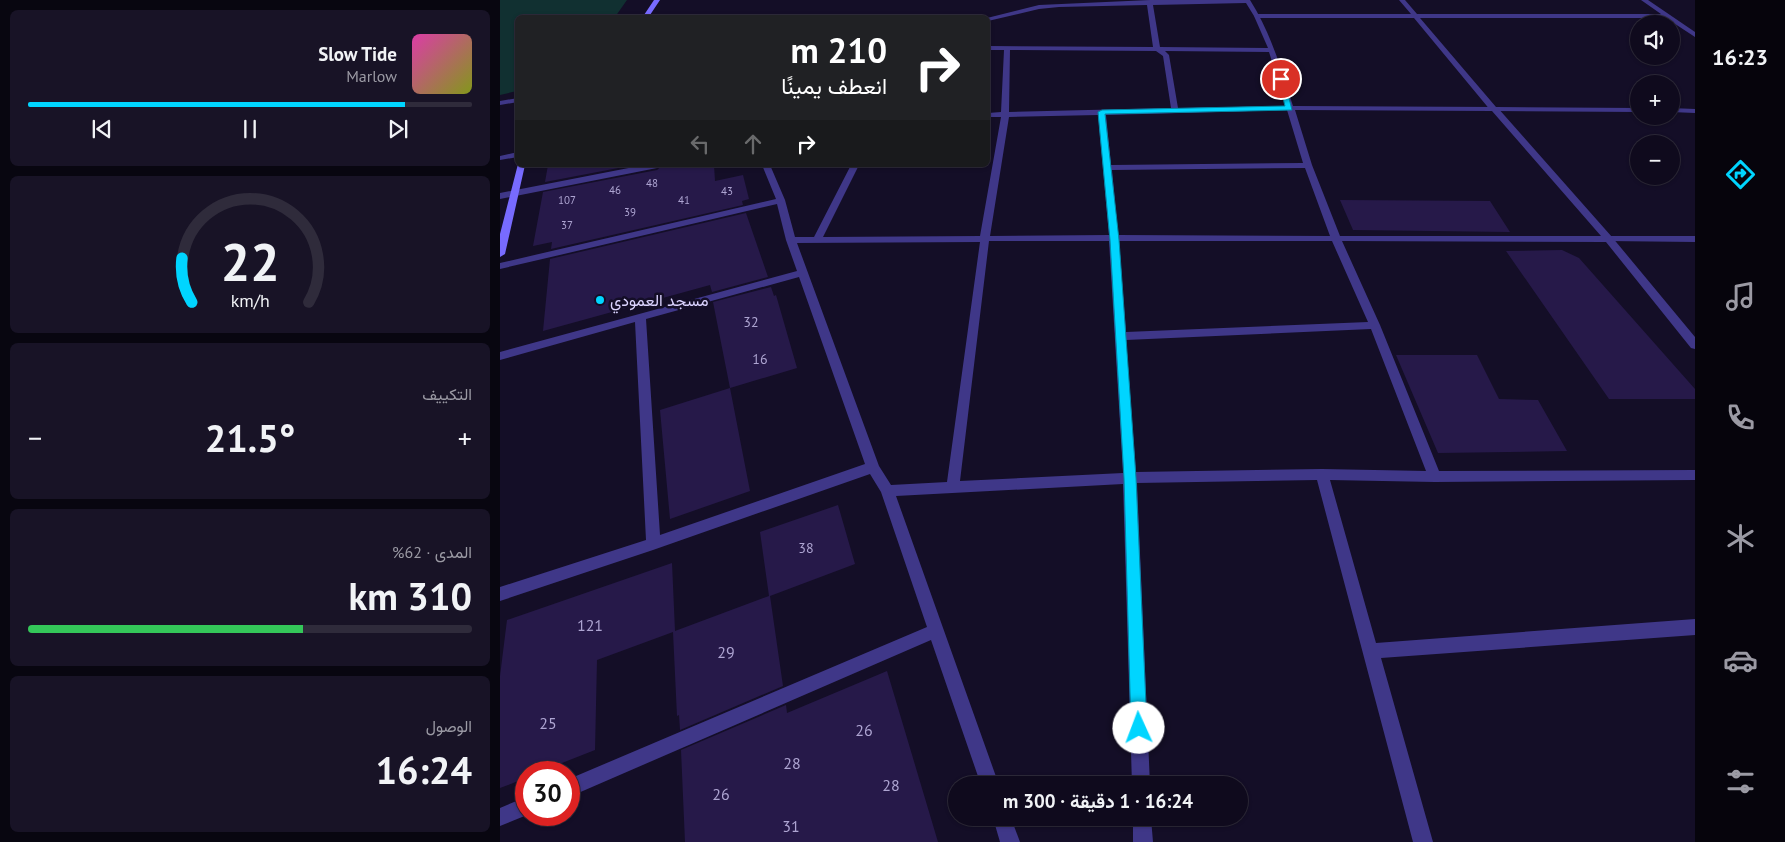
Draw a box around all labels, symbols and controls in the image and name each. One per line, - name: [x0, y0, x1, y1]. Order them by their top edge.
- map controls: [1630, 15, 1680, 185]
- button: sound: [1630, 15, 1680, 65]
- text: 210 m: [790, 27, 887, 73]
- icon: right: [905, 35, 970, 100]
- text: Slow Tide: [318, 42, 397, 66]
- text: 16:23: [1712, 43, 1768, 71]
- pin: [1260, 58, 1302, 100]
- icon: arrive: [1267, 65, 1295, 93]
- text: Marlow: [346, 66, 397, 86]
- text: انعطف يمينًا: [781, 72, 887, 100]
- button: +: [1630, 75, 1680, 125]
- icon: previous: [88, 115, 116, 143]
- icon: pause: [236, 115, 264, 143]
- icon: next: [384, 115, 412, 143]
- icon: left: [686, 130, 714, 158]
- icon: ahead: [739, 130, 767, 158]
- icon: right: [792, 130, 820, 158]
- button: −: [1630, 135, 1680, 185]
- icon: directions: [1723, 157, 1758, 192]
- house number: 48: [646, 176, 658, 190]
- house number: 46: [609, 183, 621, 197]
- house number: 43: [721, 184, 733, 198]
- house number: 107: [558, 193, 576, 207]
- house number: 41: [678, 193, 690, 207]
- house number: 39: [624, 205, 636, 219]
- house number: 37: [561, 218, 573, 232]
- text: 22: [221, 228, 279, 295]
- icon: music: [1723, 279, 1758, 314]
- text: km/h: [230, 289, 270, 312]
- place label: مسجد العمودي: [610, 290, 708, 314]
- marker: مسجد العمودي: [594, 294, 606, 306]
- house number: 32: [743, 313, 759, 331]
- house number: 16: [752, 350, 768, 368]
- text: التكييف: [422, 384, 472, 404]
- icon: phone: [1723, 400, 1758, 435]
- text: 21.5°: [205, 413, 295, 462]
- text: −: [28, 419, 42, 456]
- text: +: [458, 419, 472, 456]
- icon: climate: [1723, 521, 1758, 556]
- house number: 38: [798, 539, 814, 557]
- text: المدى · 62%: [392, 542, 472, 562]
- text: 310 km: [348, 571, 472, 620]
- house number: 121: [577, 615, 603, 635]
- house number: 29: [717, 642, 735, 662]
- icon: car: [1723, 643, 1758, 678]
- position arrow: [1112, 701, 1164, 753]
- house number: 25: [539, 713, 557, 733]
- text: الوصول: [426, 716, 472, 736]
- house number: 26: [855, 720, 873, 740]
- text: 16:24: [376, 745, 472, 794]
- house number: 28: [783, 753, 801, 773]
- speed limit sign: 30: [515, 761, 580, 826]
- icon: filters: [1723, 764, 1758, 799]
- house number: 28: [882, 775, 900, 795]
- house number: 26: [712, 784, 730, 804]
- text: 16:24 · 1 دقيقة · 300 m: [1003, 789, 1193, 813]
- house number: 31: [782, 816, 800, 836]

